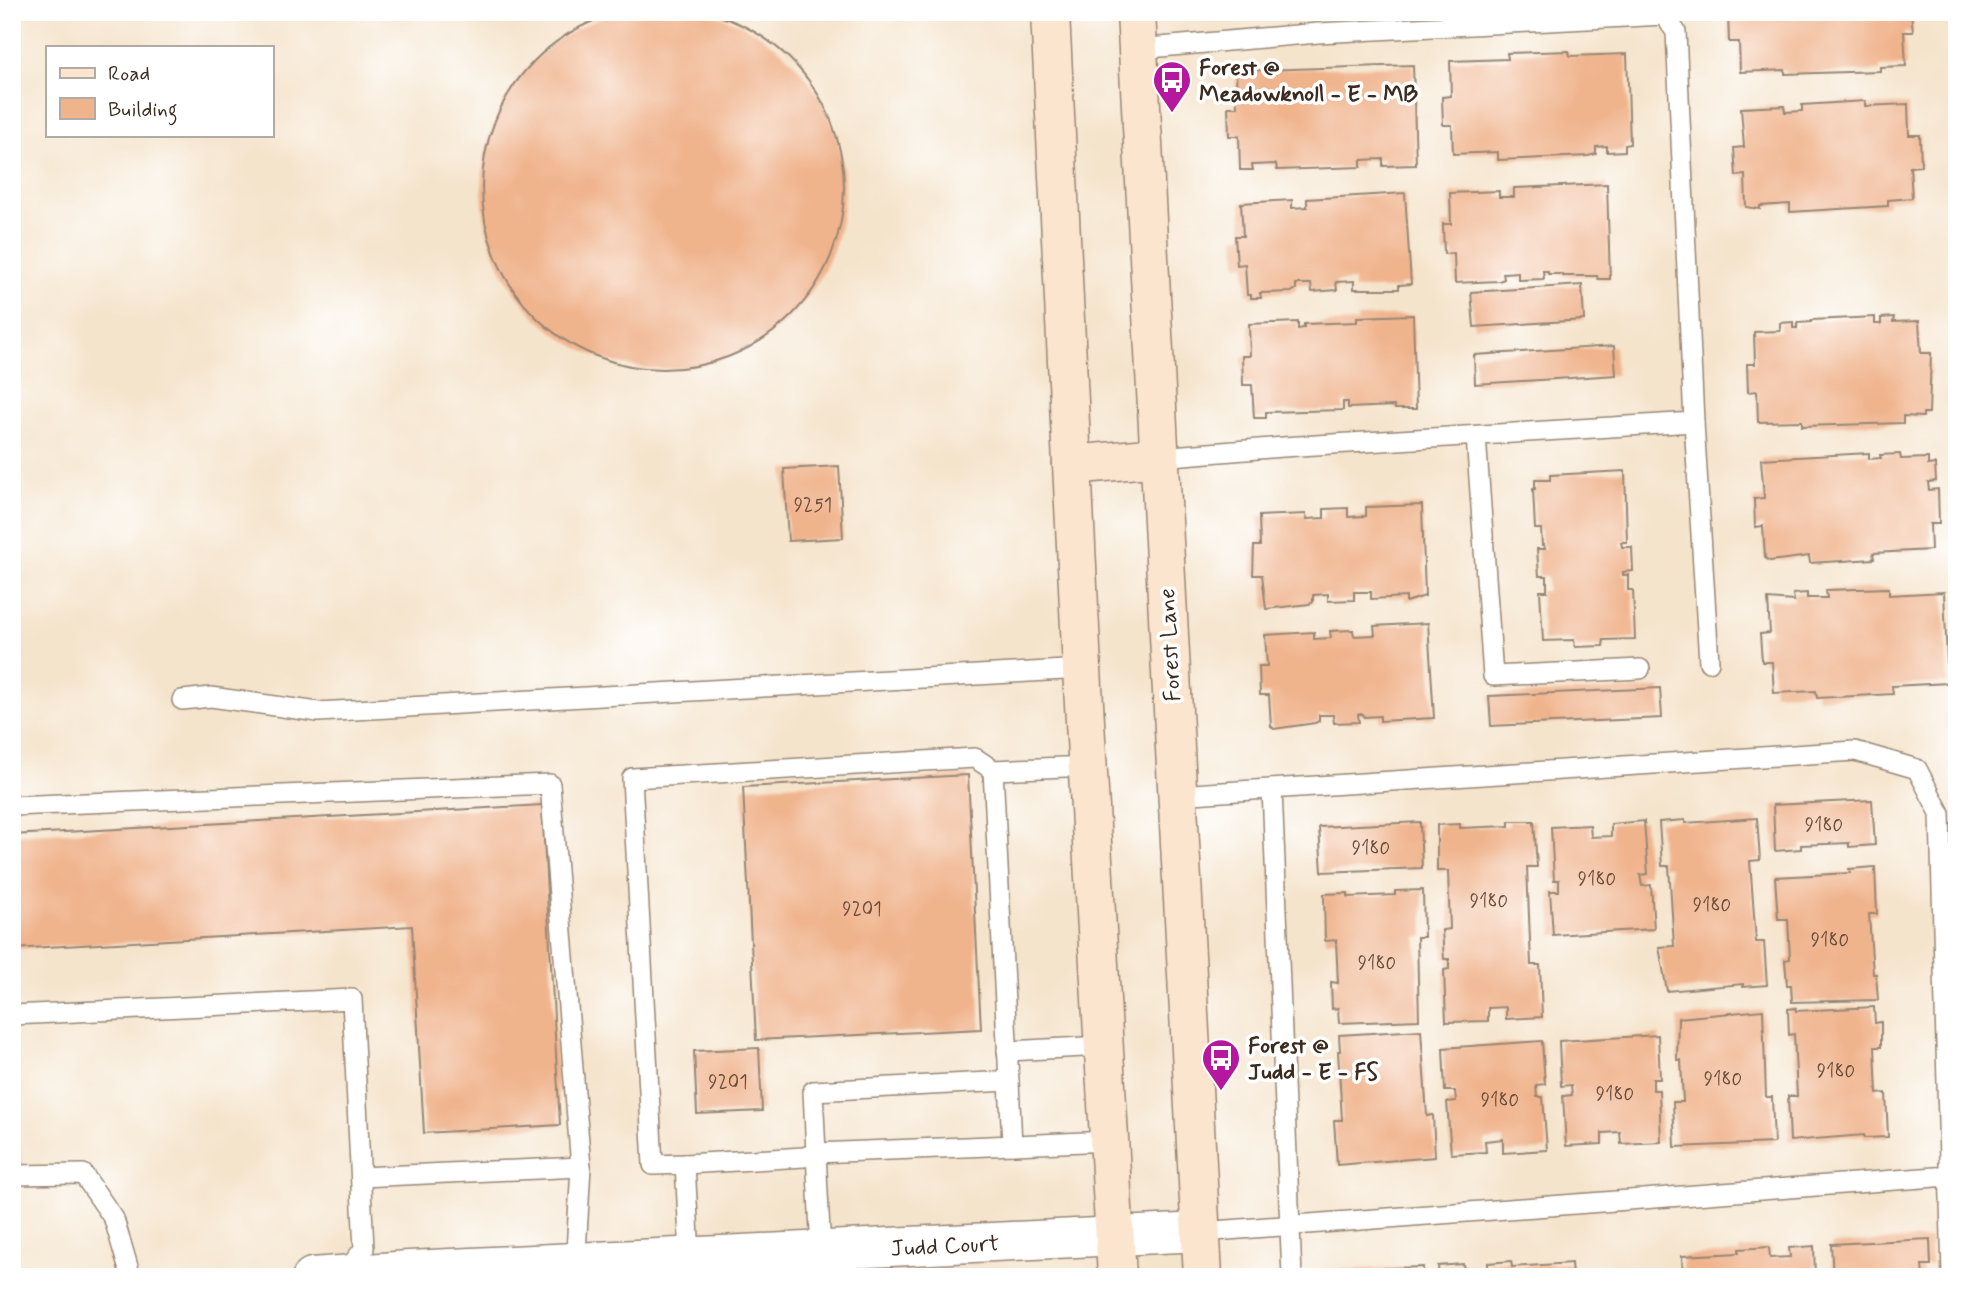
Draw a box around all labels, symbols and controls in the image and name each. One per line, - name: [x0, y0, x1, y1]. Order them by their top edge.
- legend: [46, 46, 273, 136]
- place label: Forest @ Meadowknoll - E - MB: [1199, 54, 1418, 110]
- bus stop icon: Forest @ Meadowknoll - E - MB: [1151, 59, 1193, 114]
- text: Road: [108, 60, 150, 88]
- text: Building: [108, 96, 178, 126]
- house number: 9251: [794, 493, 832, 518]
- street label: Forest Lane: [1153, 588, 1189, 702]
- house number: 9180: [1805, 813, 1843, 838]
- house number: 9180: [1352, 836, 1390, 861]
- house number: 9180: [1578, 867, 1616, 892]
- house number: 9180: [1470, 889, 1508, 914]
- house number: 9180: [1693, 893, 1731, 918]
- house number: 9201: [842, 897, 882, 922]
- house number: 9180: [1811, 928, 1849, 953]
- house number: 9180: [1358, 951, 1396, 976]
- place label: Forest @ Judd - E - FS: [1248, 1032, 1378, 1088]
- bus stop icon: Forest @ Judd - E - FS: [1200, 1037, 1242, 1092]
- house number: 9180: [1817, 1059, 1855, 1084]
- house number: 9180: [1704, 1067, 1742, 1092]
- house number: 9201: [708, 1070, 748, 1095]
- house number: 9180: [1596, 1082, 1634, 1107]
- house number: 9180: [1481, 1088, 1519, 1113]
- street label: Judd Court: [890, 1229, 1000, 1265]

